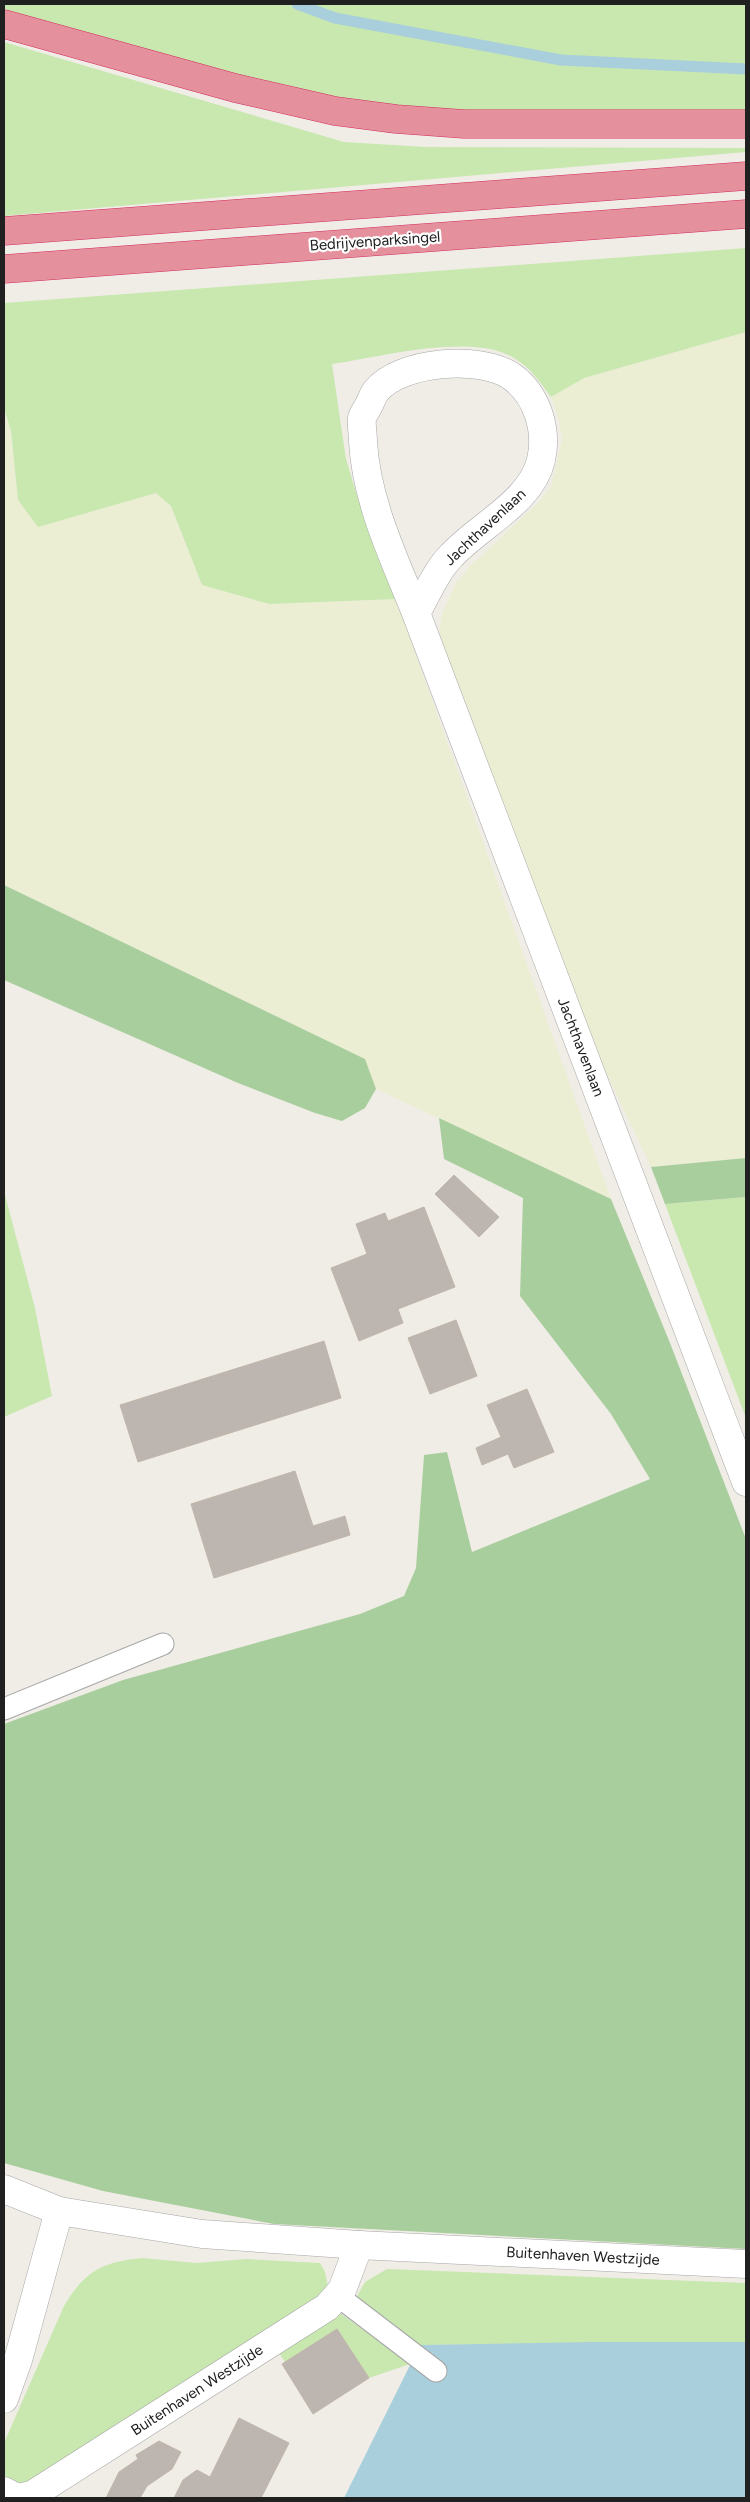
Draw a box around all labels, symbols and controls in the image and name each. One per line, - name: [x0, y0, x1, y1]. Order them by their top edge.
- street label: Bedrijvenparksingel: [309, 227, 441, 255]
- street label: Jachthavenlaan: [441, 485, 529, 569]
- street label: Jachthavenlaan: [554, 995, 608, 1099]
- street label: Buitenhaven Westzijde: [506, 2243, 660, 2269]
- street label: Buitenhaven Westzijde: [128, 2341, 266, 2439]

